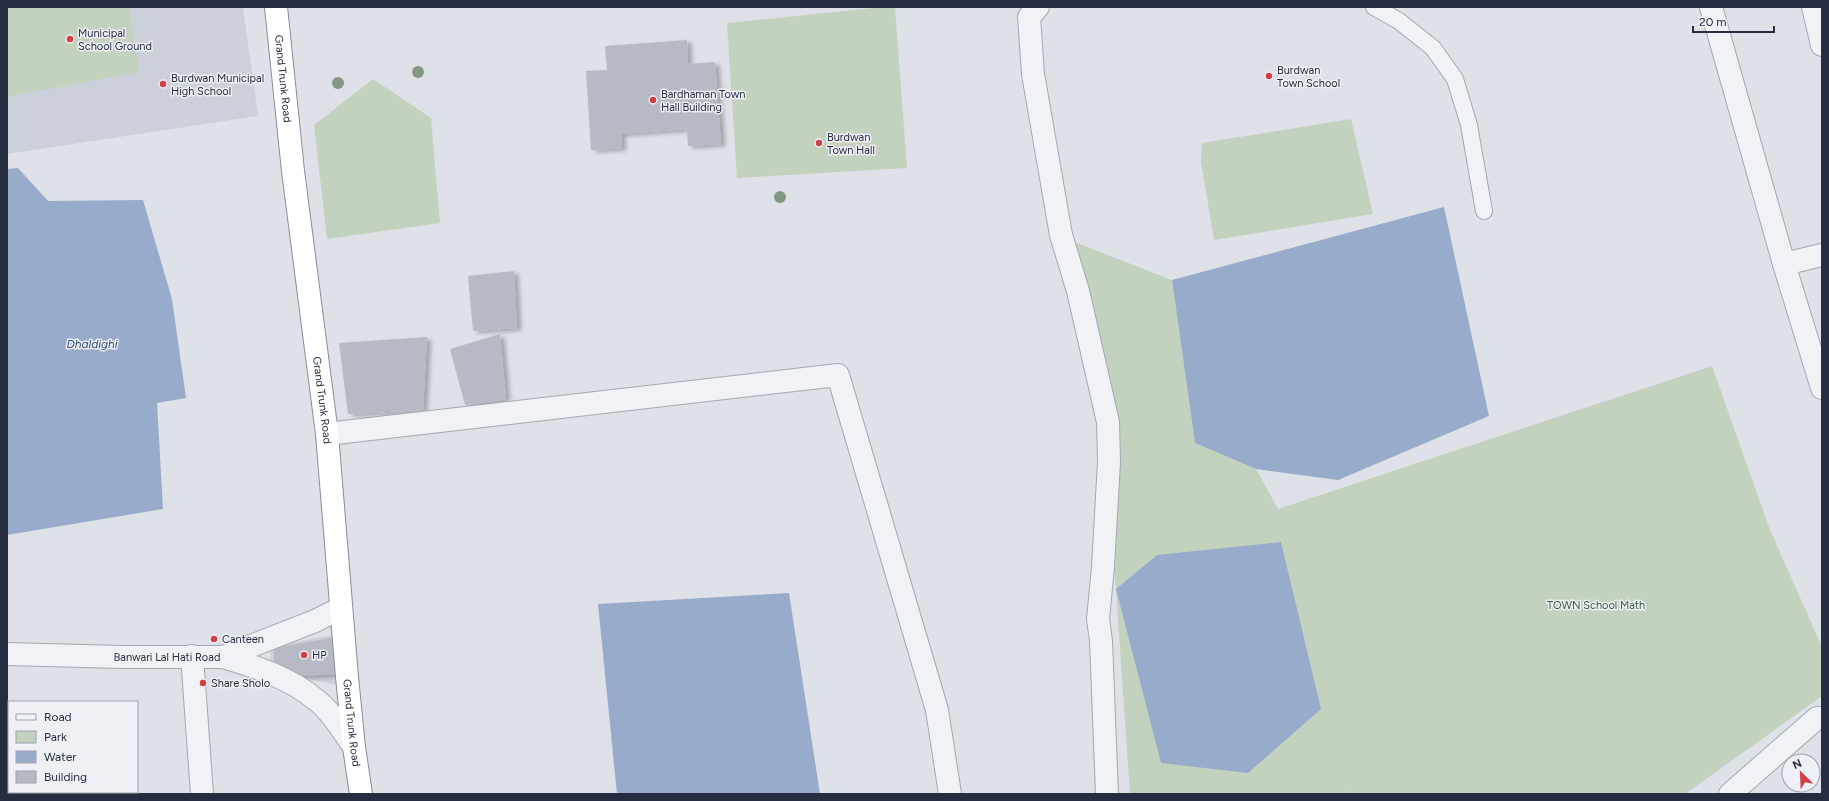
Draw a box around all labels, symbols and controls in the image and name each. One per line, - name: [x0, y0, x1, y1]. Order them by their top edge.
- scale bar: [1693, 8, 1774, 34]
- text: 20 m: [1699, 15, 1727, 29]
- place label: Municipal School Ground: [78, 27, 152, 53]
- marker: Municipal School Ground: [65, 34, 75, 44]
- street label: Grand Trunk Road: [272, 34, 294, 123]
- place label: Burdwan Town School: [1277, 64, 1340, 90]
- marker: Burdwan Town School: [1264, 71, 1274, 81]
- place label: Burdwan Municipal High School: [171, 72, 264, 98]
- marker: Burdwan Municipal High School: [158, 79, 168, 89]
- place label: Bardhaman Town Hall Building: [661, 88, 745, 114]
- marker: Bardhaman Town Hall Building: [648, 95, 658, 105]
- place label: Burdwan Town Hall: [827, 131, 875, 157]
- marker: Burdwan Town Hall: [814, 138, 824, 148]
- water label: Dhaldighi: [66, 337, 118, 351]
- street label: Grand Trunk Road: [311, 356, 334, 444]
- park label: TOWN School Math: [1547, 599, 1645, 612]
- place label: Canteen: [222, 633, 264, 646]
- marker: Canteen: [209, 634, 219, 644]
- place label: HP: [312, 649, 327, 662]
- street label: Banwari Lal Hati Road: [113, 650, 220, 664]
- marker: HP: [299, 650, 309, 660]
- place label: Share Sholo: [211, 677, 270, 690]
- marker: Share Sholo: [198, 678, 208, 688]
- street label: Grand Trunk Road: [341, 678, 363, 768]
- legend: [8, 701, 138, 793]
- text: Road: [44, 710, 72, 724]
- text: Park: [44, 730, 67, 744]
- text: Water: [44, 750, 76, 764]
- north arrow: [1781, 753, 1821, 793]
- text: N: [1791, 757, 1804, 772]
- text: Building: [44, 770, 87, 784]

